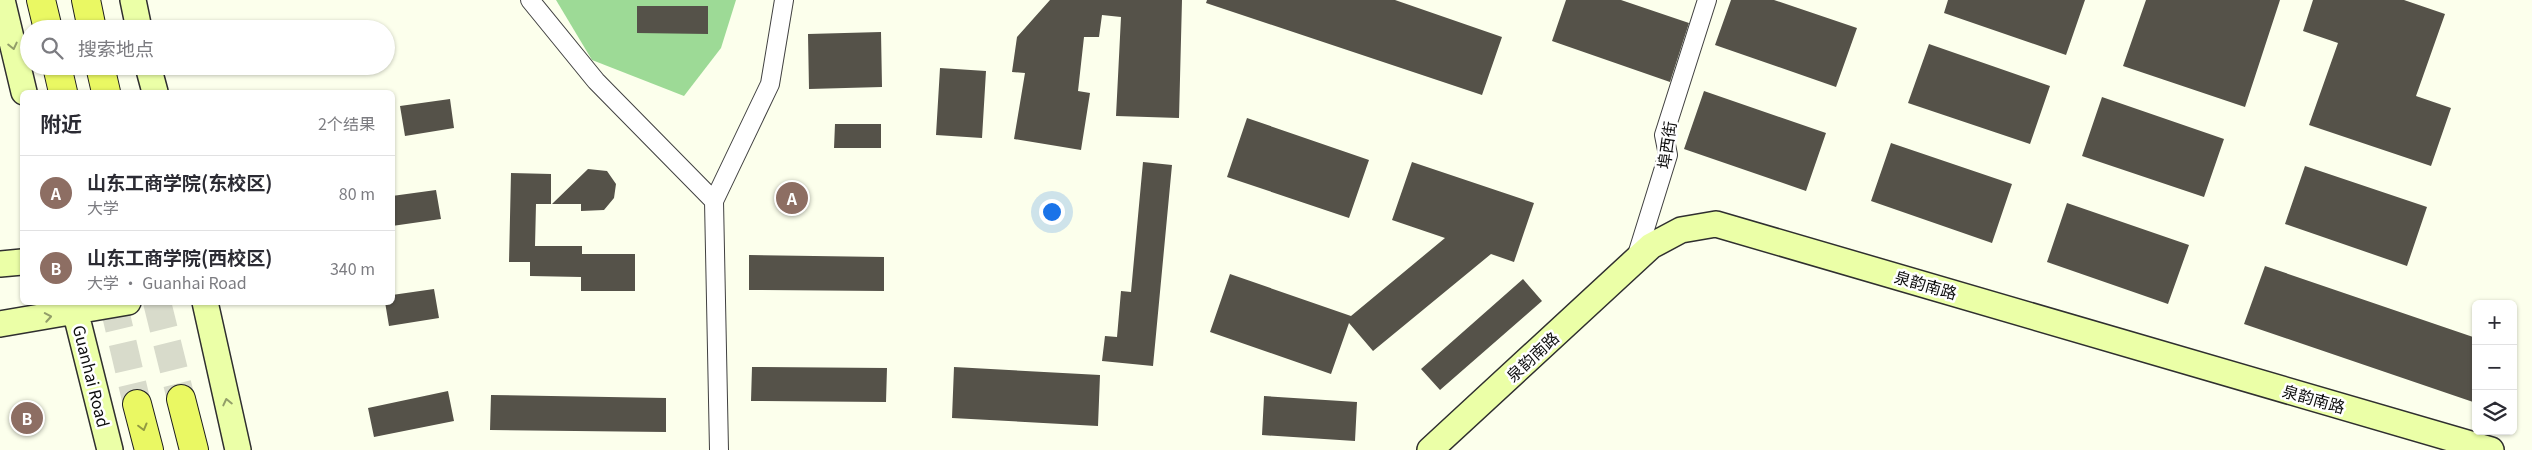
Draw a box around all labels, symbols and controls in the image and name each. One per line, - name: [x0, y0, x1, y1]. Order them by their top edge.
- search box: [20, 20, 395, 75]
- icon: search: [38, 34, 66, 62]
- text: 搜索地点: [78, 34, 154, 61]
- one-way arrow: [7, 42, 18, 51]
- text: 附近: [40, 108, 82, 138]
- text: 2个结果: [318, 111, 375, 135]
- street label: 埠西街: [1651, 120, 1681, 170]
- text: 山东工商学院(东校区): [87, 168, 272, 195]
- pin: A: [776, 179, 808, 217]
- text: A: [51, 181, 61, 205]
- text: 80 m: [339, 181, 375, 205]
- text: 大学: [87, 195, 119, 219]
- your location: [1039, 199, 1065, 225]
- text: 山东工商学院(西校区): [87, 243, 272, 270]
- text: B: [51, 256, 61, 280]
- text: 340 m: [330, 256, 375, 280]
- street label: 泉韵南路: [1892, 264, 1960, 304]
- text: 大学 · Guanhai Road: [87, 270, 247, 294]
- map controls: [2472, 300, 2517, 435]
- button: +: [2472, 300, 2517, 345]
- one-way arrow: [44, 313, 53, 323]
- street label: Guanhai Road: [68, 322, 116, 430]
- street label: 泉韵南路: [1500, 325, 1564, 387]
- button: −: [2472, 345, 2517, 390]
- street label: 泉韵南路: [2280, 378, 2348, 418]
- button: layers: [2472, 390, 2517, 435]
- one-way arrow: [223, 398, 233, 407]
- pin: B: [11, 399, 43, 437]
- one-way arrow: [137, 423, 148, 432]

